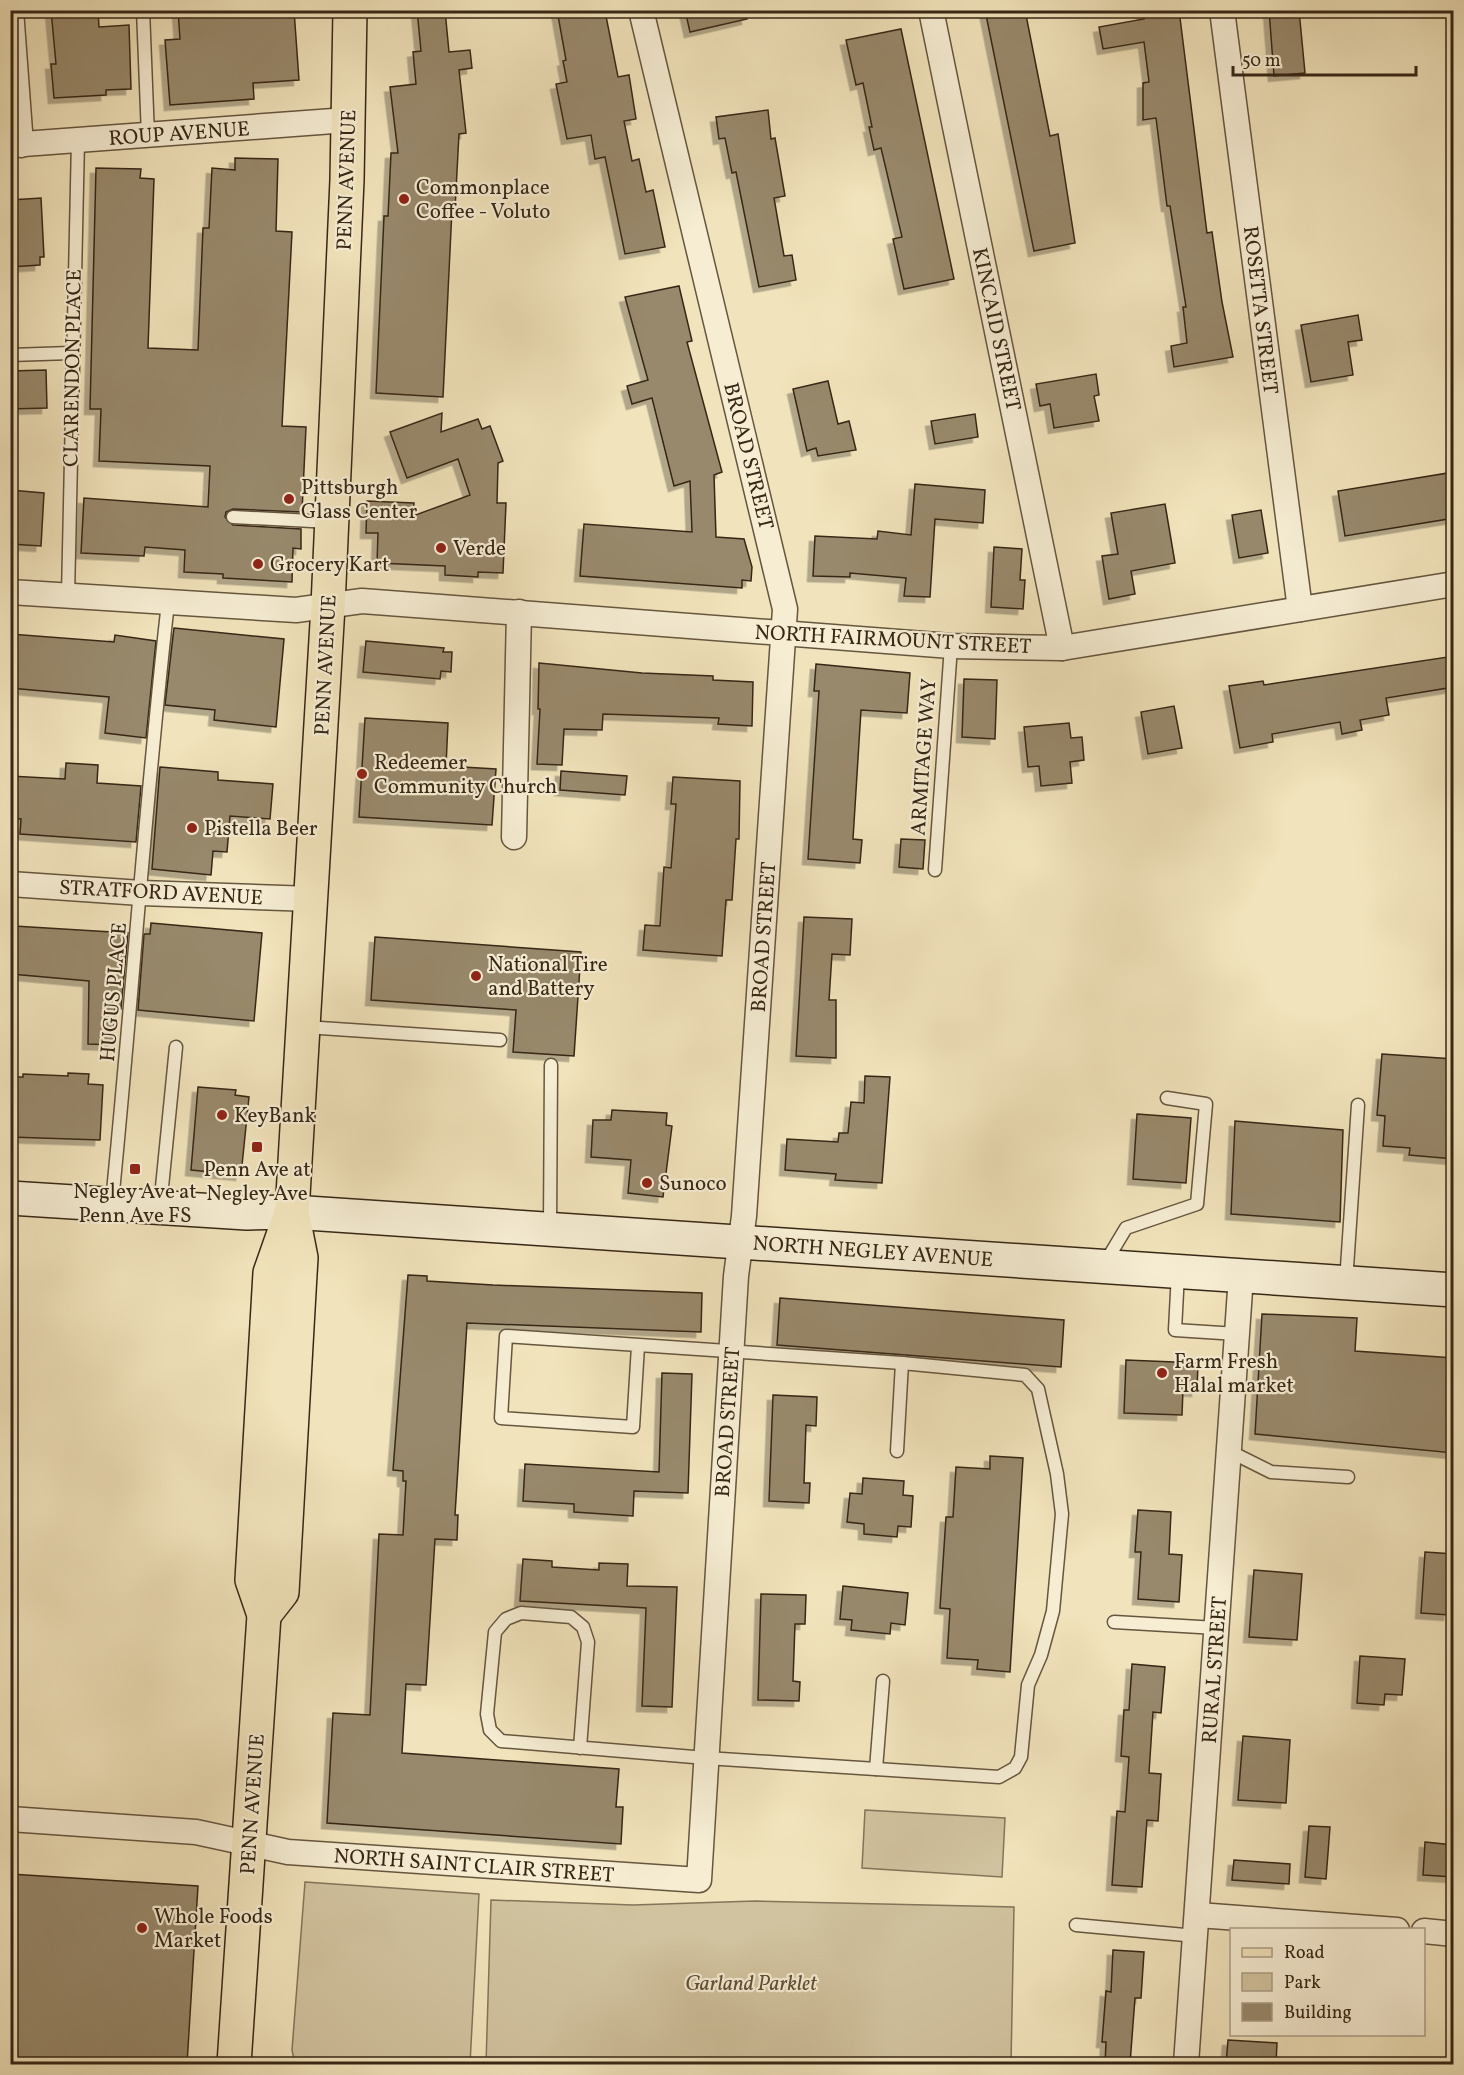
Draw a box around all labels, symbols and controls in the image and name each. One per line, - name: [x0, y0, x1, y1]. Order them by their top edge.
- scale bar: [1233, 39, 1416, 77]
- text: 50 m: [1242, 49, 1281, 74]
- street label: PENN AVENUE: [331, 109, 364, 251]
- street label: ROUP AVENUE: [108, 115, 251, 154]
- place label: Commonplace Coffee - Voluto: [416, 174, 550, 227]
- marker: Commonplace Coffee - Voluto: [397, 192, 411, 206]
- street label: ROSETTA STREET: [1235, 224, 1284, 396]
- street label: KINCAID STREET: [964, 245, 1027, 414]
- street label: CLARENDON PLACE: [57, 269, 90, 467]
- street label: BROAD STREET: [715, 380, 780, 533]
- place label: Pittsburgh Glass Center: [301, 474, 418, 527]
- marker: Pittsburgh Glass Center: [282, 492, 296, 506]
- place label: Verde: [453, 535, 506, 564]
- marker: Verde: [434, 541, 448, 555]
- place label: Grocery Kart: [270, 551, 389, 580]
- marker: Grocery Kart: [251, 557, 265, 571]
- street label: PENN AVENUE: [308, 594, 345, 736]
- street label: NORTH FAIRMOUNT STREET: [754, 619, 1032, 662]
- street label: ARMITAGE WAY: [905, 677, 944, 837]
- place label: Redeemer Community Church: [374, 749, 557, 802]
- marker: Redeemer Community Church: [355, 767, 369, 781]
- place label: Pistella Beer: [204, 815, 318, 844]
- marker: Pistella Beer: [185, 821, 199, 835]
- street label: BROAD STREET: [745, 861, 784, 1013]
- street label: STRATFORD AVENUE: [58, 874, 264, 913]
- street label: HUGUS PLACE: [94, 921, 135, 1063]
- place label: National Tire and Battery: [488, 951, 608, 1004]
- marker: National Tire and Battery: [469, 969, 483, 983]
- place label: KeyBank: [234, 1102, 317, 1131]
- marker: KeyBank: [215, 1108, 229, 1122]
- marker: Penn Ave at Negley Ave: [250, 1140, 264, 1154]
- place label: Penn Ave at Negley Ave: [203, 1156, 311, 1209]
- marker: Negley Ave at Penn Ave FS: [128, 1162, 142, 1176]
- place label: Sunoco: [659, 1170, 727, 1199]
- marker: Sunoco: [640, 1176, 654, 1190]
- place label: Negley Ave at Penn Ave FS: [73, 1178, 197, 1231]
- street label: NORTH NEGLEY AVENUE: [752, 1230, 994, 1275]
- street label: BROAD STREET: [709, 1346, 748, 1498]
- place label: Farm Fresh Halal market: [1174, 1348, 1294, 1401]
- marker: Farm Fresh Halal market: [1155, 1366, 1169, 1380]
- street label: RURAL STREET: [1196, 1595, 1235, 1745]
- street label: PENN AVENUE: [234, 1733, 273, 1876]
- street label: NORTH SAINT CLAIR STREET: [333, 1842, 615, 1891]
- place label: Whole Foods Market: [154, 1903, 273, 1956]
- marker: Whole Foods Market: [135, 1921, 149, 1935]
- legend: [1230, 1928, 1425, 2036]
- text: Road: [1284, 1941, 1325, 1966]
- park label: Garland Parklet: [685, 1970, 818, 1999]
- text: Park: [1284, 1971, 1321, 1996]
- text: Building: [1284, 2001, 1352, 2026]

